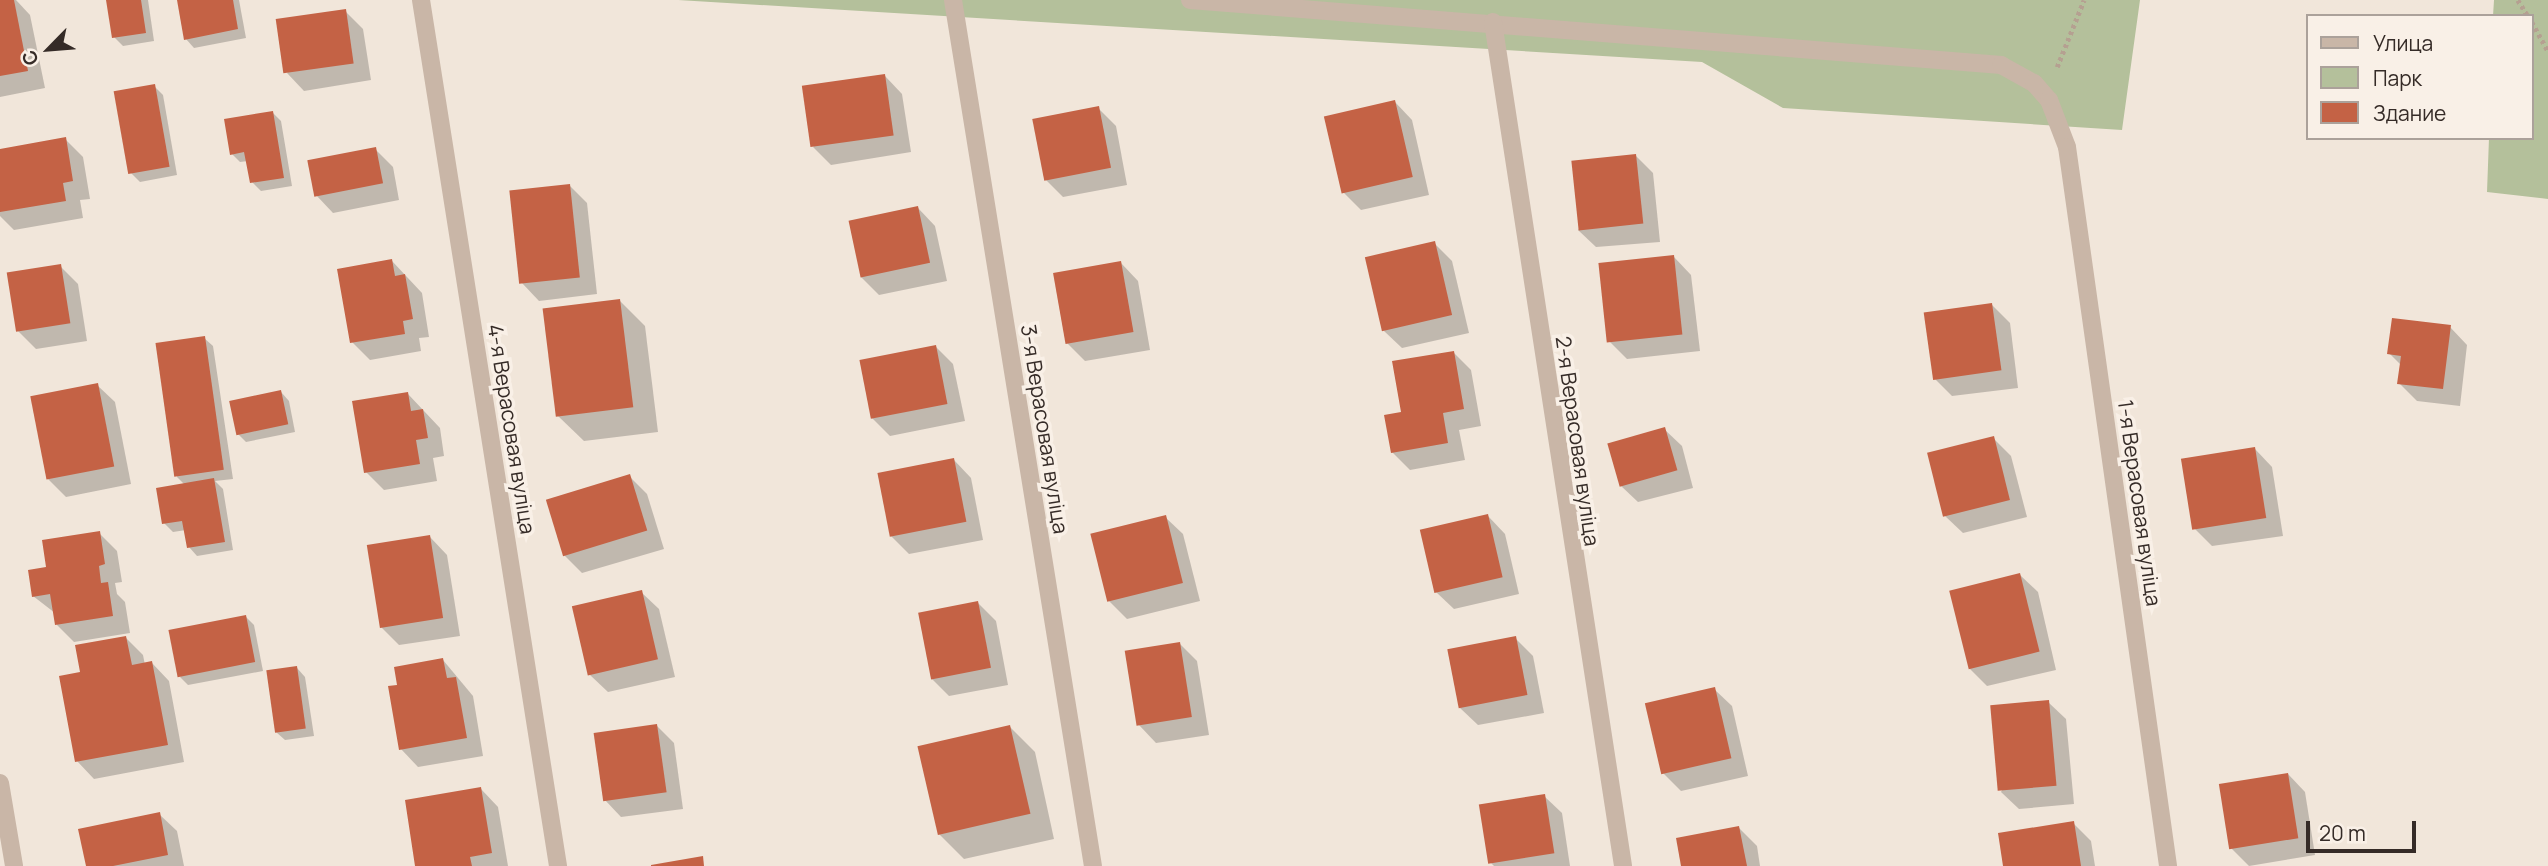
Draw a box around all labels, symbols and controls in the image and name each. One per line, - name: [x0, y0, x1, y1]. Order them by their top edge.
- north arrow: [14, 14, 84, 84]
- legend: [2306, 14, 2534, 140]
- text: Улица: [2373, 29, 2433, 57]
- text: С: [15, 46, 45, 70]
- text: Парк: [2373, 64, 2422, 92]
- text: Здание: [2373, 99, 2446, 127]
- street label: 4-я Верасовая вуліца: [483, 322, 541, 536]
- street label: 3-я Верасовая вуліца: [1016, 323, 1074, 535]
- street label: 2-я Верасовая вуліца: [1551, 334, 1605, 548]
- street label: 1-я Верасовая вуліца: [2113, 398, 2167, 608]
- scale bar: [2310, 806, 2420, 850]
- text: 20 m: [2319, 819, 2366, 847]

